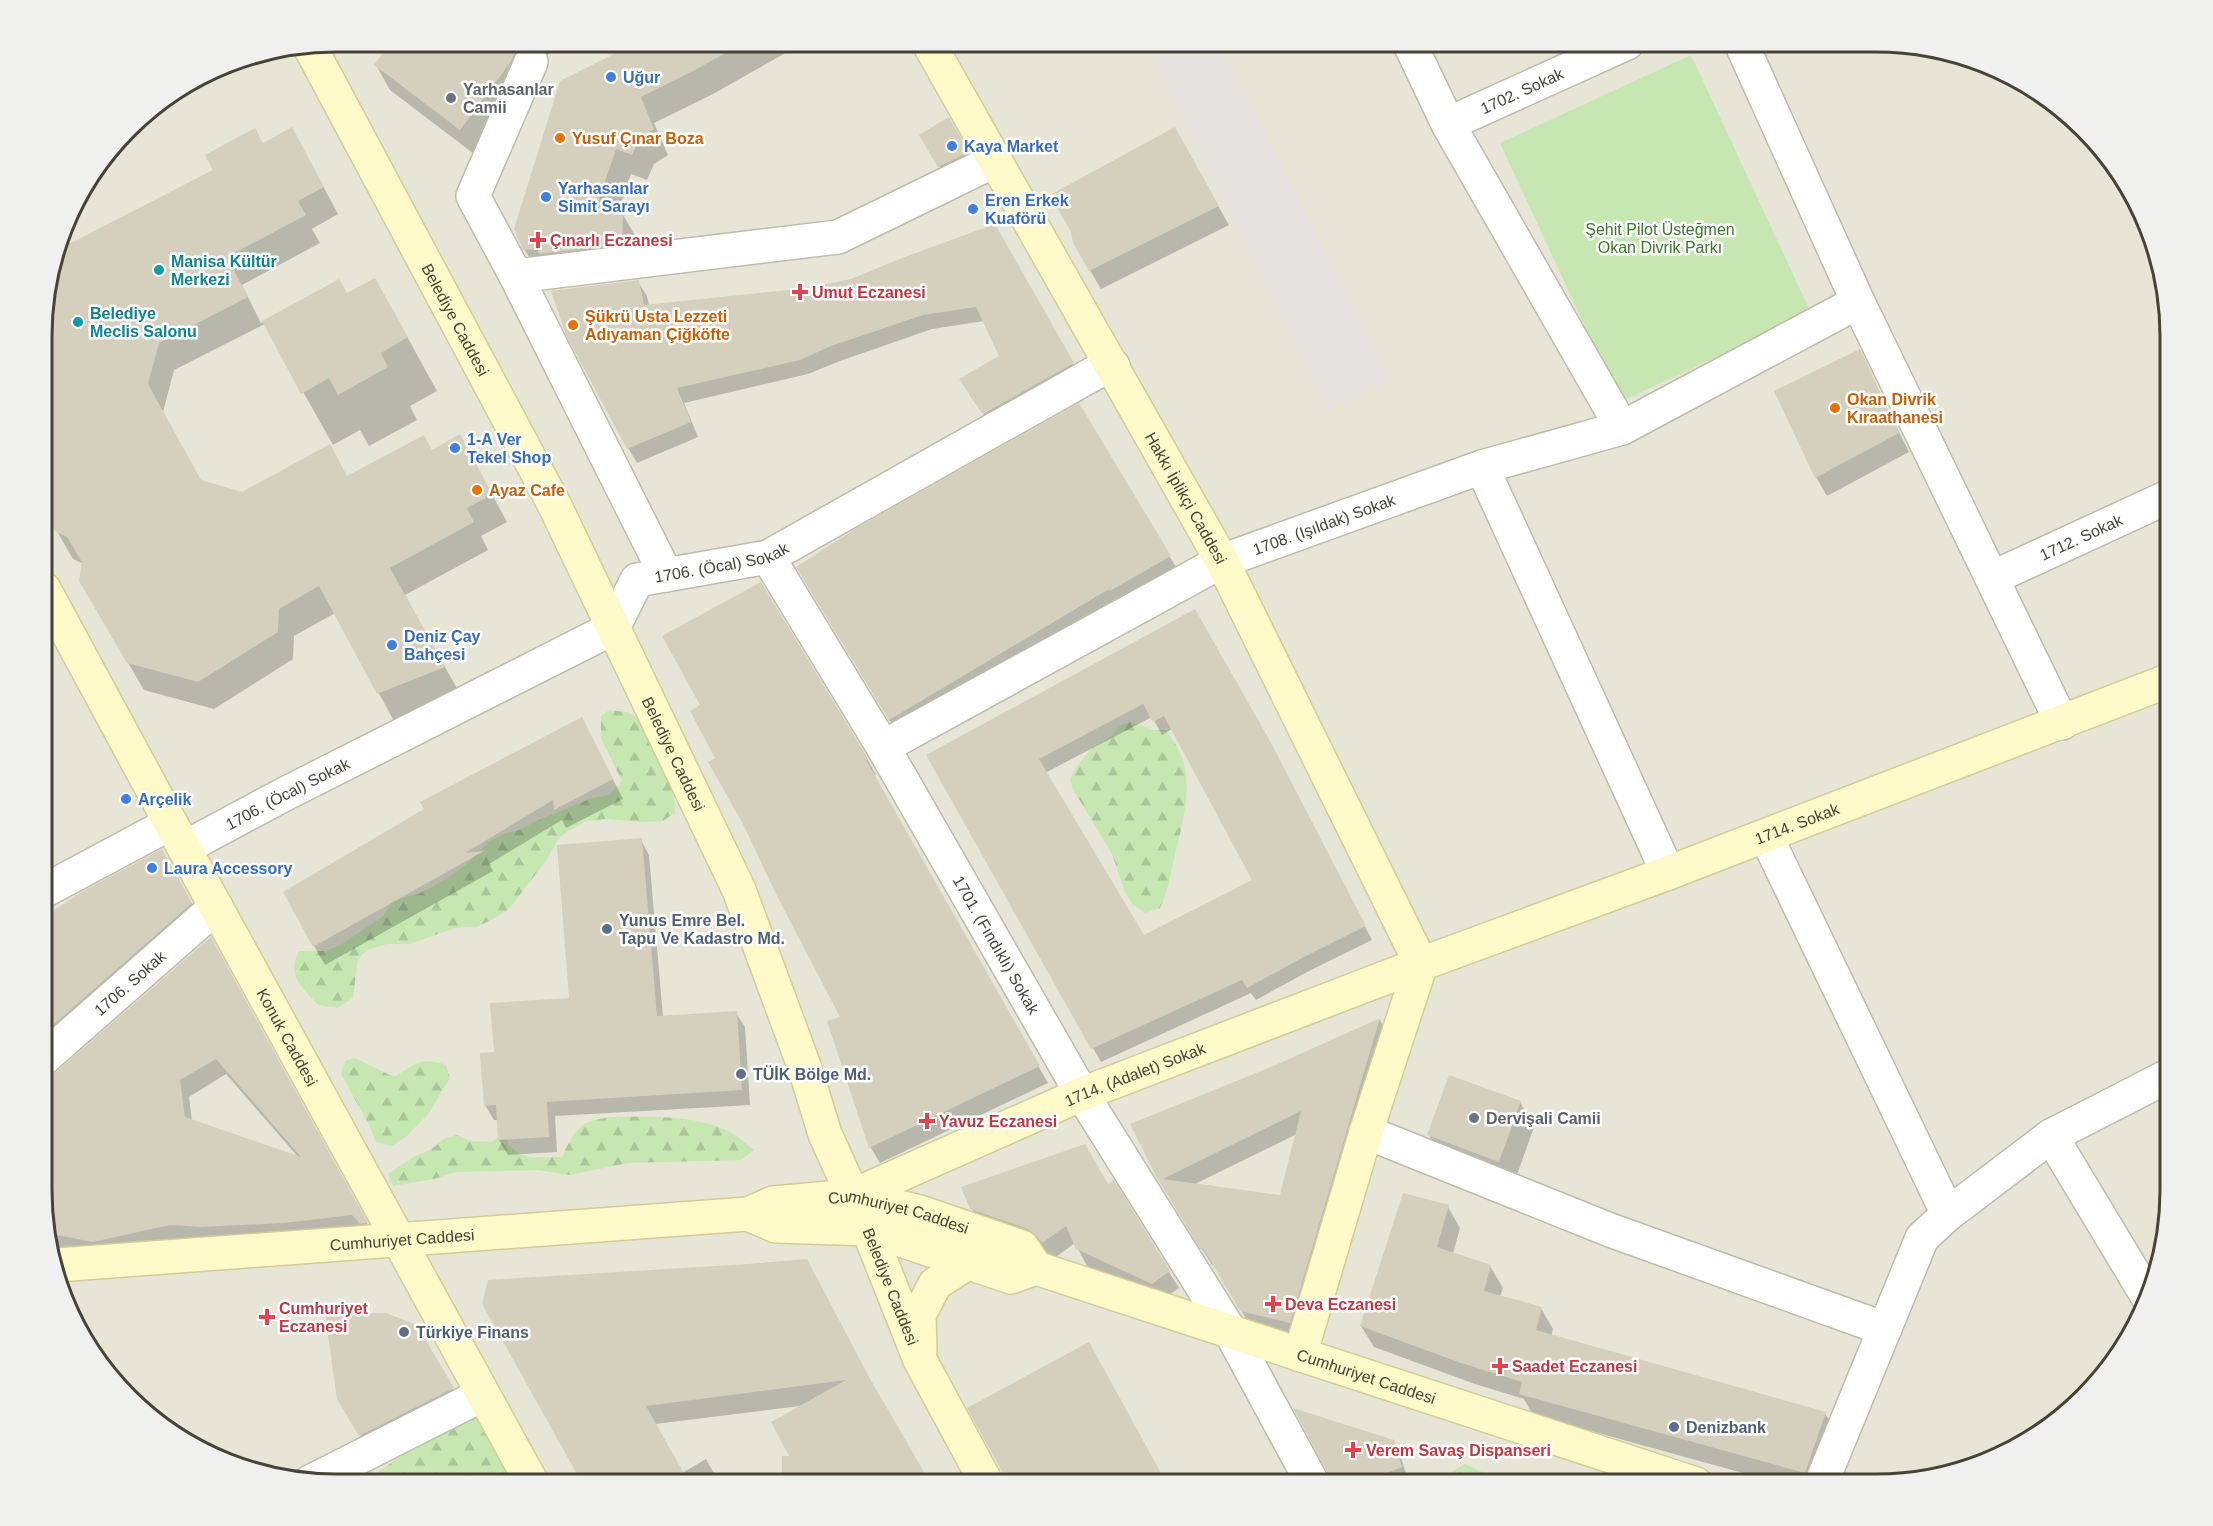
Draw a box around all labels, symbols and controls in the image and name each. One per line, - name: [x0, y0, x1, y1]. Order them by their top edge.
- street label: 1702. Sokak: [1478, 65, 1567, 117]
- place label: Uğur: [623, 69, 660, 86]
- marker: Uğur: [604, 70, 618, 84]
- place label: Yarhasanlar Camii: [463, 81, 554, 116]
- marker: Yarhasanlar Camii: [444, 91, 458, 105]
- place label: Yusuf Çınar Boza: [572, 130, 704, 147]
- marker: Yusuf Çınar Boza: [553, 131, 567, 145]
- place label: Kaya Market: [964, 138, 1059, 155]
- marker: Kaya Market: [945, 139, 959, 153]
- place label: Yarhasanlar Simit Sarayı: [558, 180, 650, 215]
- marker: Yarhasanlar Simit Sarayı: [539, 190, 553, 204]
- place label: Eren Erkek Kuaförü: [985, 192, 1069, 227]
- marker: Eren Erkek Kuaförü: [966, 202, 980, 216]
- park label: Şehit Pilot Üsteğmen Okan Divrik Parkı: [1585, 221, 1735, 256]
- place label: Çınarlı Eczanesi: [550, 232, 673, 249]
- marker: Çınarlı Eczanesi: [531, 233, 545, 247]
- place label: Manisa Kültür Merkezi: [171, 253, 277, 288]
- street label: Belediye Caddesi: [418, 261, 492, 379]
- marker: Manisa Kültür Merkezi: [152, 263, 166, 277]
- place label: Umut Eczanesi: [812, 284, 926, 301]
- marker: Umut Eczanesi: [793, 285, 807, 299]
- place label: Belediye Meclis Salonu: [90, 305, 197, 340]
- place label: Şükrü Usta Lezzeti Adıyaman Çiğköfte: [585, 308, 730, 343]
- marker: Belediye Meclis Salonu: [71, 315, 85, 329]
- marker: Şükrü Usta Lezzeti Adıyaman Çiğköfte: [566, 318, 580, 332]
- place label: Okan Divrik Kıraathanesi: [1847, 391, 1943, 426]
- marker: Okan Divrik Kıraathanesi: [1828, 401, 1842, 415]
- street label: Hakkı İplikçi Caddesi: [1142, 429, 1230, 567]
- place label: 1-A Ver Tekel Shop: [467, 431, 551, 466]
- marker: 1-A Ver Tekel Shop: [448, 441, 462, 455]
- place label: Ayaz Cafe: [489, 482, 565, 499]
- marker: Ayaz Cafe: [470, 483, 484, 497]
- street label: 1708. (Işıldak) Sokak: [1250, 491, 1399, 558]
- street label: 1712. Sokak: [2037, 511, 2126, 564]
- street label: 1706. (Öcal) Sokak: [653, 539, 792, 586]
- place label: Deniz Çay Bahçesi: [404, 628, 481, 663]
- marker: Deniz Çay Bahçesi: [385, 638, 399, 652]
- street label: Belediye Caddesi: [639, 694, 708, 814]
- street label: 1706. (Öcal) Sokak: [223, 754, 353, 833]
- place label: Arçelik: [138, 791, 191, 808]
- marker: Arçelik: [119, 792, 133, 806]
- street label: 1714. Sokak: [1752, 800, 1843, 848]
- place label: Laura Accessory: [164, 860, 292, 877]
- marker: Laura Accessory: [145, 861, 159, 875]
- street label: 1701. (Fındıklı) Sokak: [950, 873, 1043, 1018]
- place label: Yunus Emre Bel. Tapu Ve Kadastro Md.: [619, 912, 785, 947]
- marker: Yunus Emre Bel. Tapu Ve Kadastro Md.: [600, 922, 614, 936]
- street label: 1706. Sokak: [91, 947, 170, 1019]
- street label: Konuk Caddesi: [253, 986, 321, 1089]
- street label: 1714. (Adalet) Sokak: [1062, 1039, 1209, 1110]
- place label: TÜİK Bölge Md.: [753, 1065, 871, 1083]
- marker: TÜİK Bölge Md.: [734, 1067, 748, 1081]
- place label: Dervişali Camii: [1486, 1110, 1601, 1127]
- marker: Dervişali Camii: [1467, 1111, 1481, 1125]
- place label: Yavuz Eczanesi: [939, 1113, 1057, 1130]
- marker: Yavuz Eczanesi: [920, 1114, 934, 1128]
- street label: Cumhuriyet Caddesi: [827, 1187, 971, 1237]
- street label: Cumhuriyet Caddesi: [329, 1226, 475, 1254]
- street label: Belediye Caddesi: [859, 1226, 921, 1348]
- place label: Deva Eczanesi: [1285, 1296, 1396, 1313]
- marker: Deva Eczanesi: [1266, 1297, 1280, 1311]
- place label: Cumhuriyet Eczanesi: [279, 1300, 369, 1335]
- marker: Cumhuriyet Eczanesi: [260, 1310, 274, 1324]
- place label: Türkiye Finans: [416, 1324, 529, 1341]
- marker: Türkiye Finans: [397, 1325, 411, 1339]
- street label: Cumhuriyet Caddesi: [1295, 1346, 1438, 1407]
- place label: Saadet Eczanesi: [1512, 1358, 1637, 1375]
- marker: Saadet Eczanesi: [1493, 1359, 1507, 1373]
- place label: Denizbank: [1686, 1419, 1766, 1436]
- marker: Denizbank: [1667, 1420, 1681, 1434]
- marker: Verem Savaş Dispanseri: [1344, 1441, 1362, 1459]
- place label: Verem Savaş Dispanseri: [1366, 1442, 1551, 1459]

